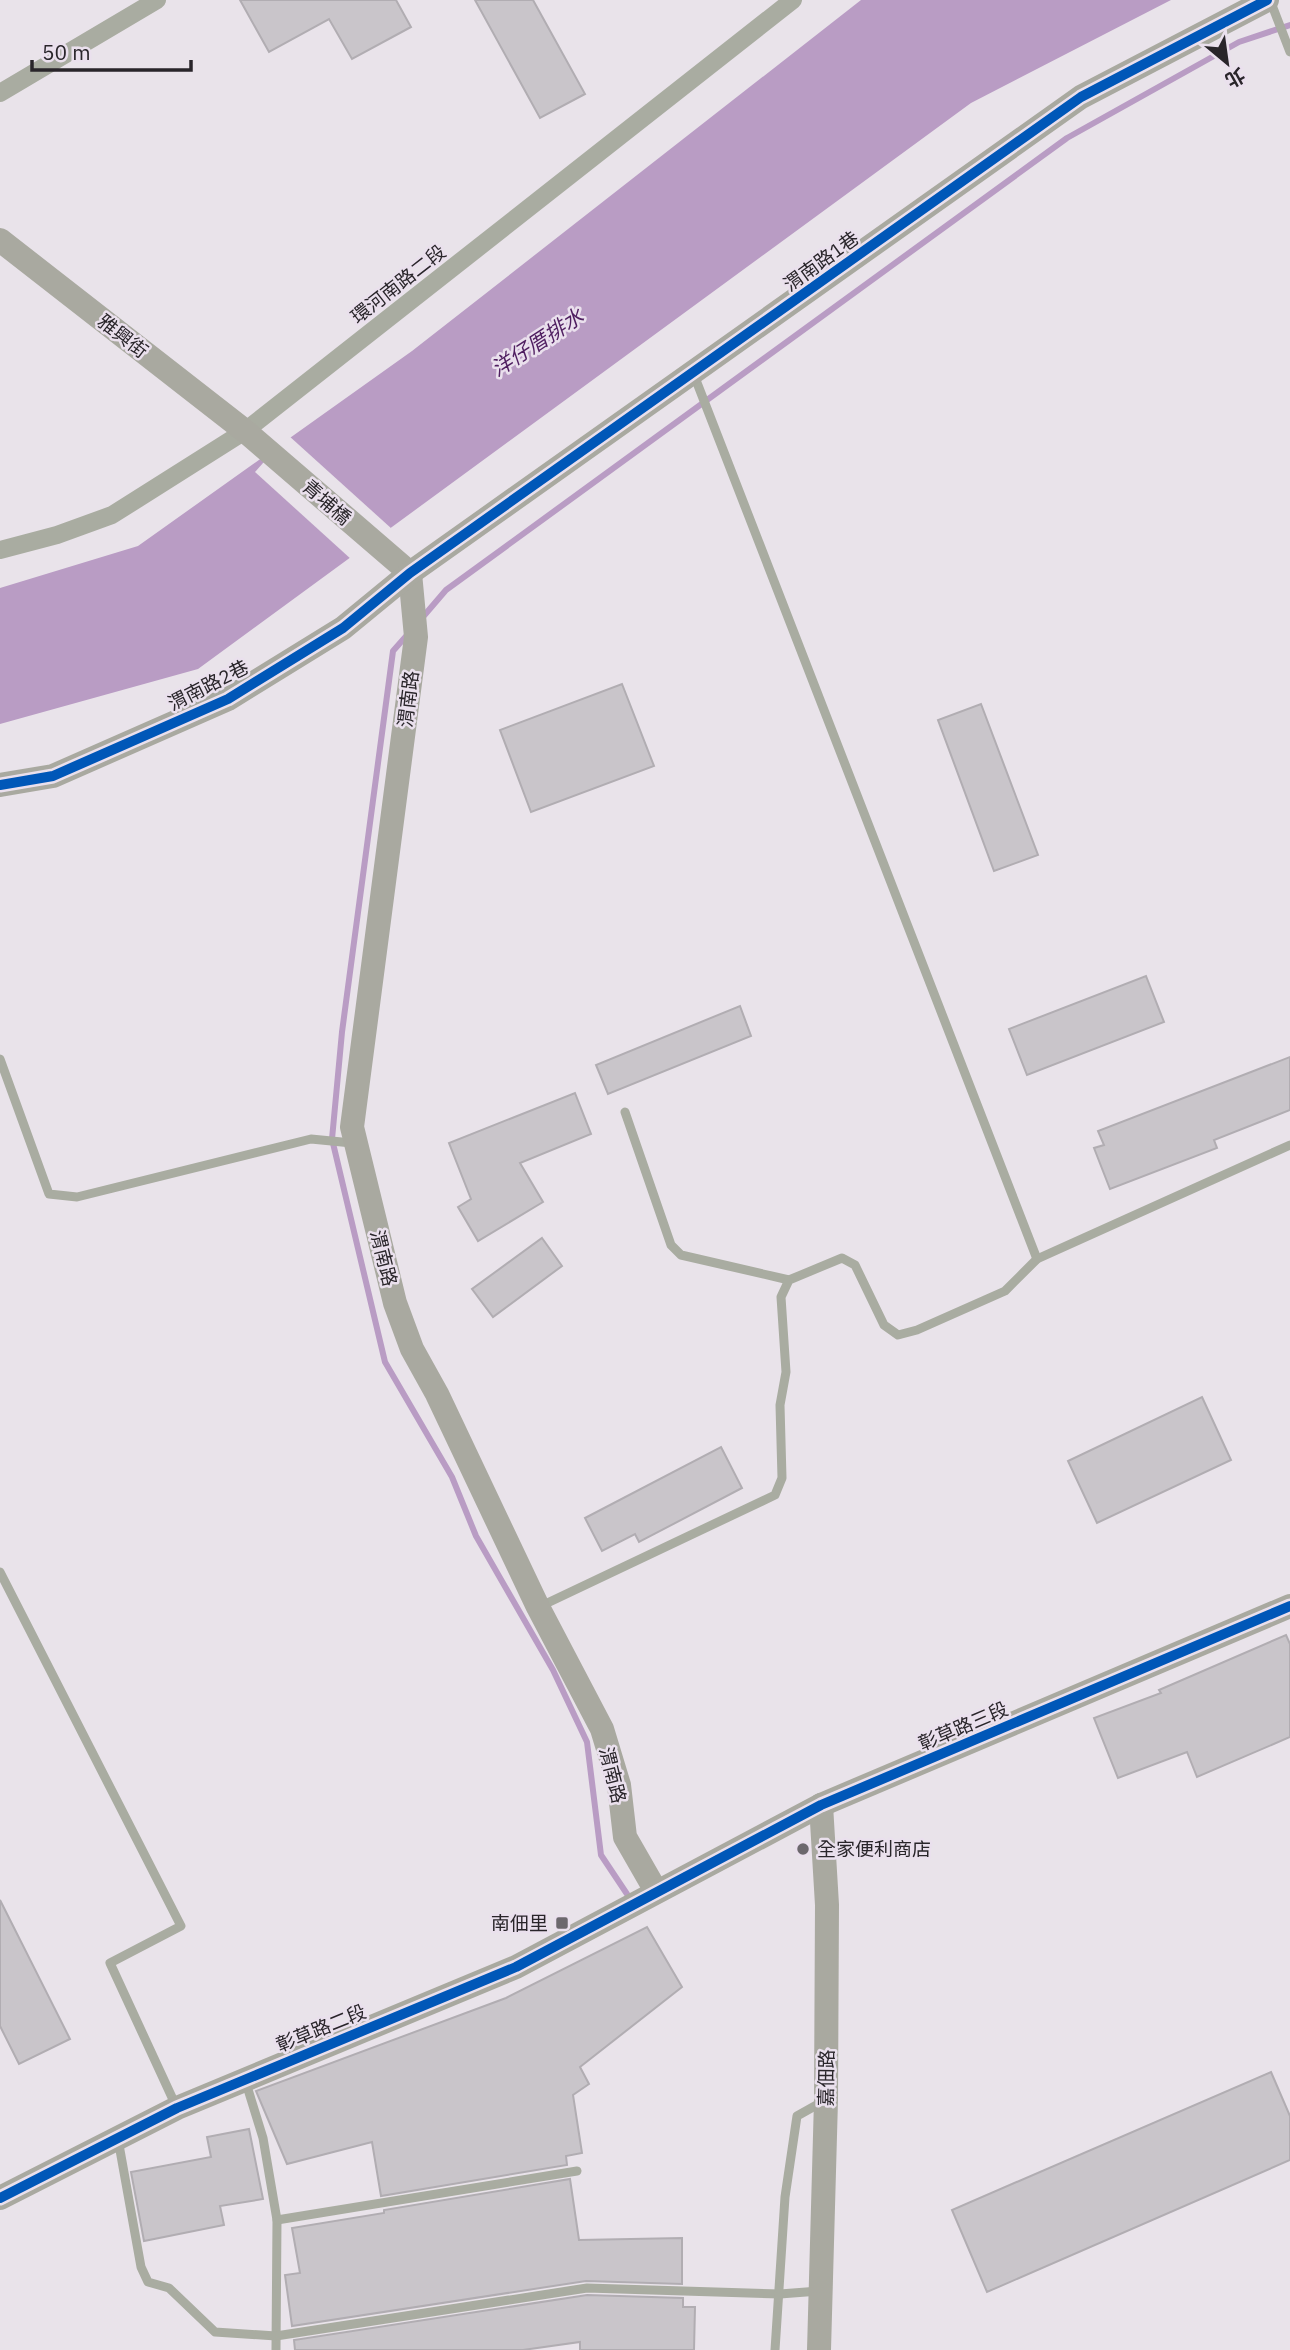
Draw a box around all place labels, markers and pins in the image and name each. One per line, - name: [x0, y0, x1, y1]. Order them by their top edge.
- place label: 全家便利商店: [817, 1837, 931, 1861]
- marker: 全家便利商店: [795, 1841, 811, 1857]
- place label: 南佃里: [491, 1911, 548, 1935]
- marker: 南佃里: [554, 1915, 570, 1931]

